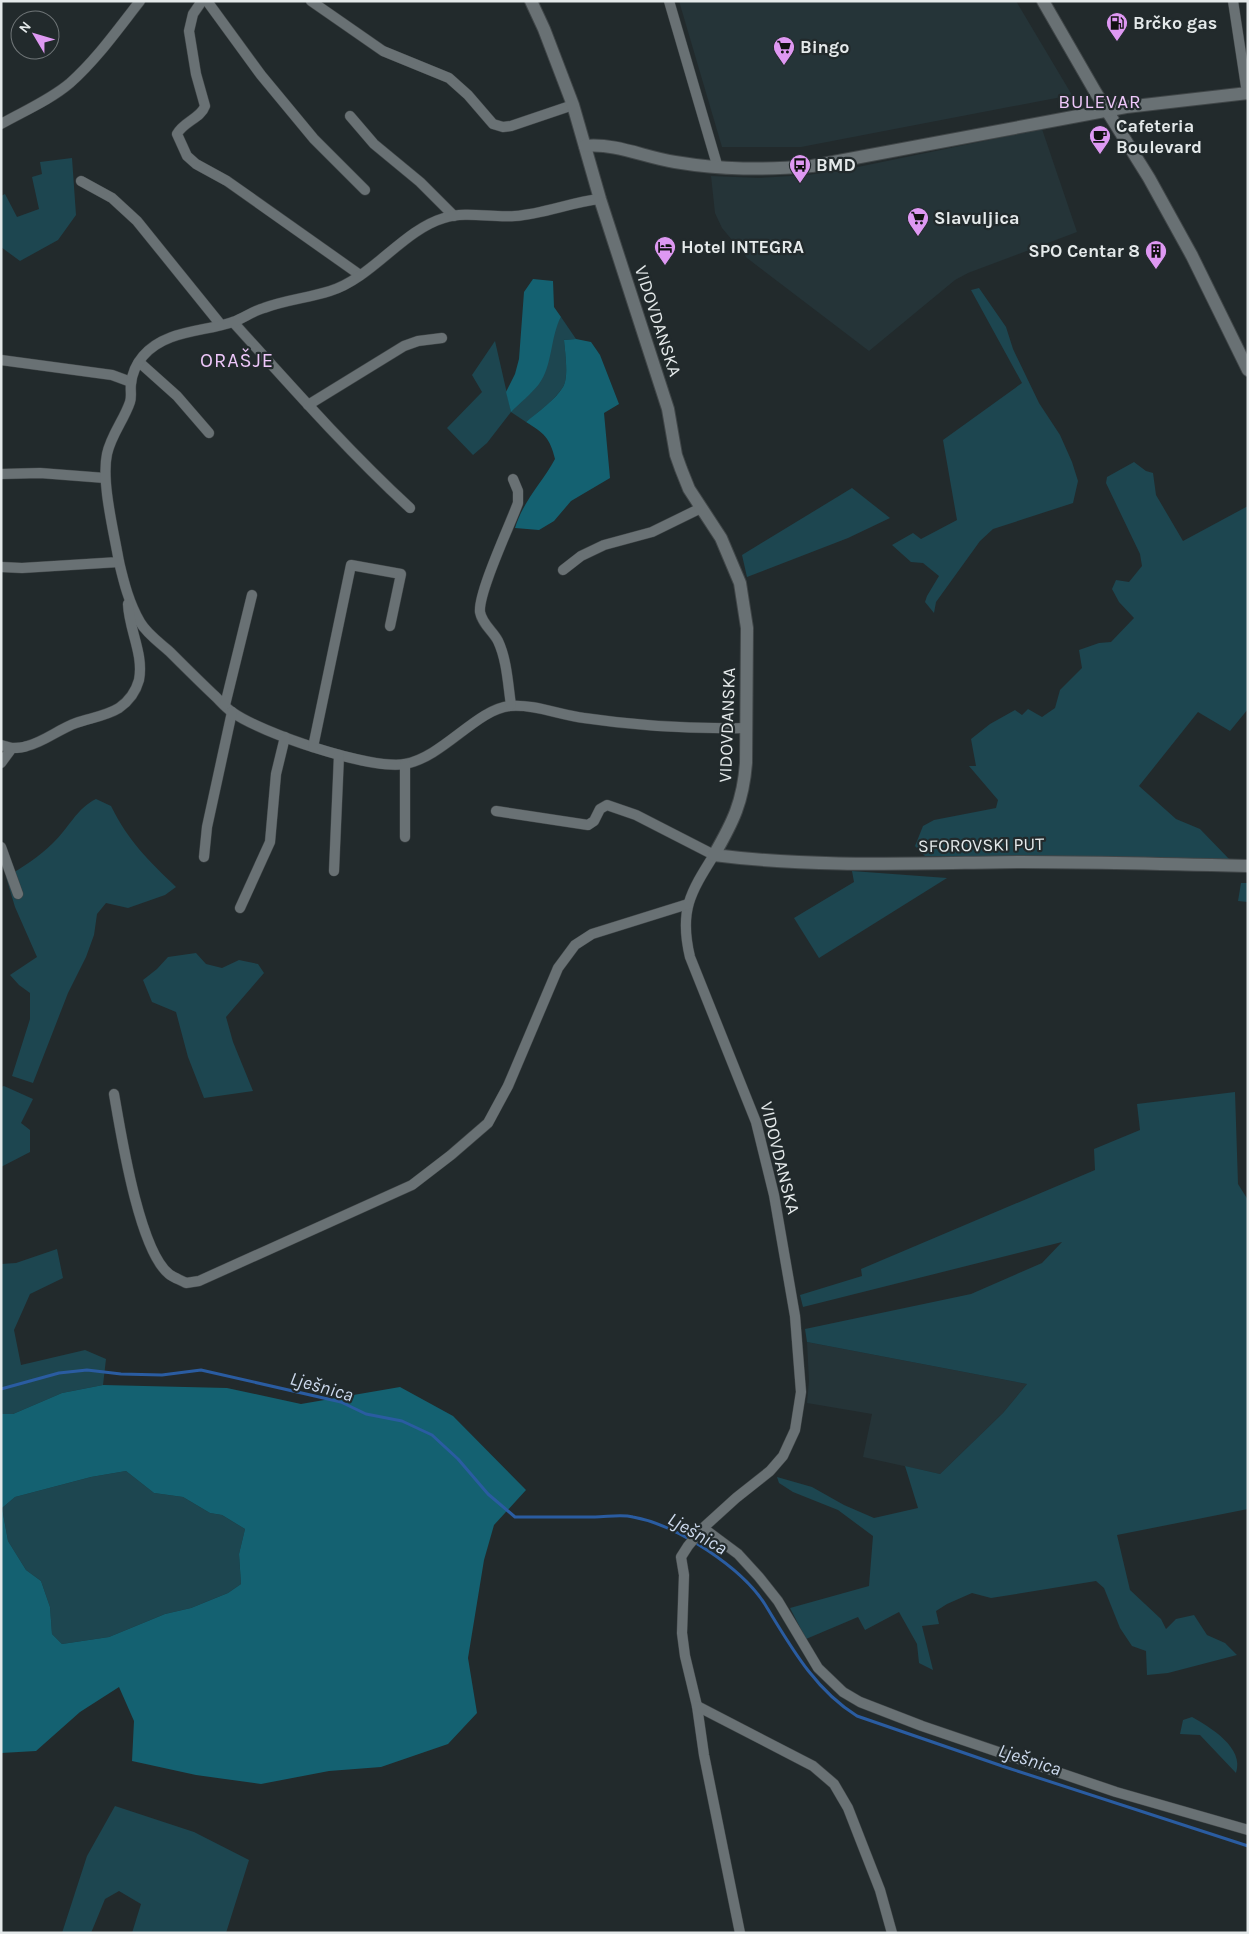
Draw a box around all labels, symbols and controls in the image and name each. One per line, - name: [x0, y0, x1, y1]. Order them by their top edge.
- north arrow: [10, 10, 60, 60]
- fuel station icon: Brčko gas: [1105, 11, 1129, 42]
- place label: Brčko gas: [1133, 12, 1217, 34]
- text: N: [15, 18, 35, 36]
- supermarket icon: Bingo: [772, 35, 796, 66]
- place label: Bingo: [800, 36, 849, 58]
- district label: BULEVAR: [1058, 91, 1142, 113]
- place label: Cafeteria Boulevard: [1116, 115, 1202, 158]
- cafe icon: Cafeteria Boulevard: [1088, 124, 1112, 155]
- bus stop icon: BMD: [788, 153, 812, 184]
- place label: BMD: [816, 154, 856, 176]
- supermarket icon: Slavuljica: [906, 206, 930, 237]
- place label: Slavuljica: [934, 207, 1020, 229]
- hotel icon: Hotel INTEGRA: [653, 235, 677, 266]
- place label: Hotel INTEGRA: [681, 236, 804, 258]
- building icon: SPO Centar 8: [1144, 239, 1168, 270]
- place label: SPO Centar 8: [1028, 240, 1140, 262]
- street label: VIDOVDANSKA: [630, 263, 686, 379]
- district label: ORAŠJE: [200, 348, 274, 372]
- street label: VIDOVDANSKA: [714, 667, 740, 783]
- street label: SFOROVSKI PUT: [918, 833, 1044, 857]
- street label: VIDOVDANSKA: [755, 1099, 805, 1217]
- water label: Lješnica: [287, 1367, 356, 1406]
- water label: Lješnica: [664, 1508, 731, 1560]
- water label: Lješnica: [995, 1739, 1064, 1780]

